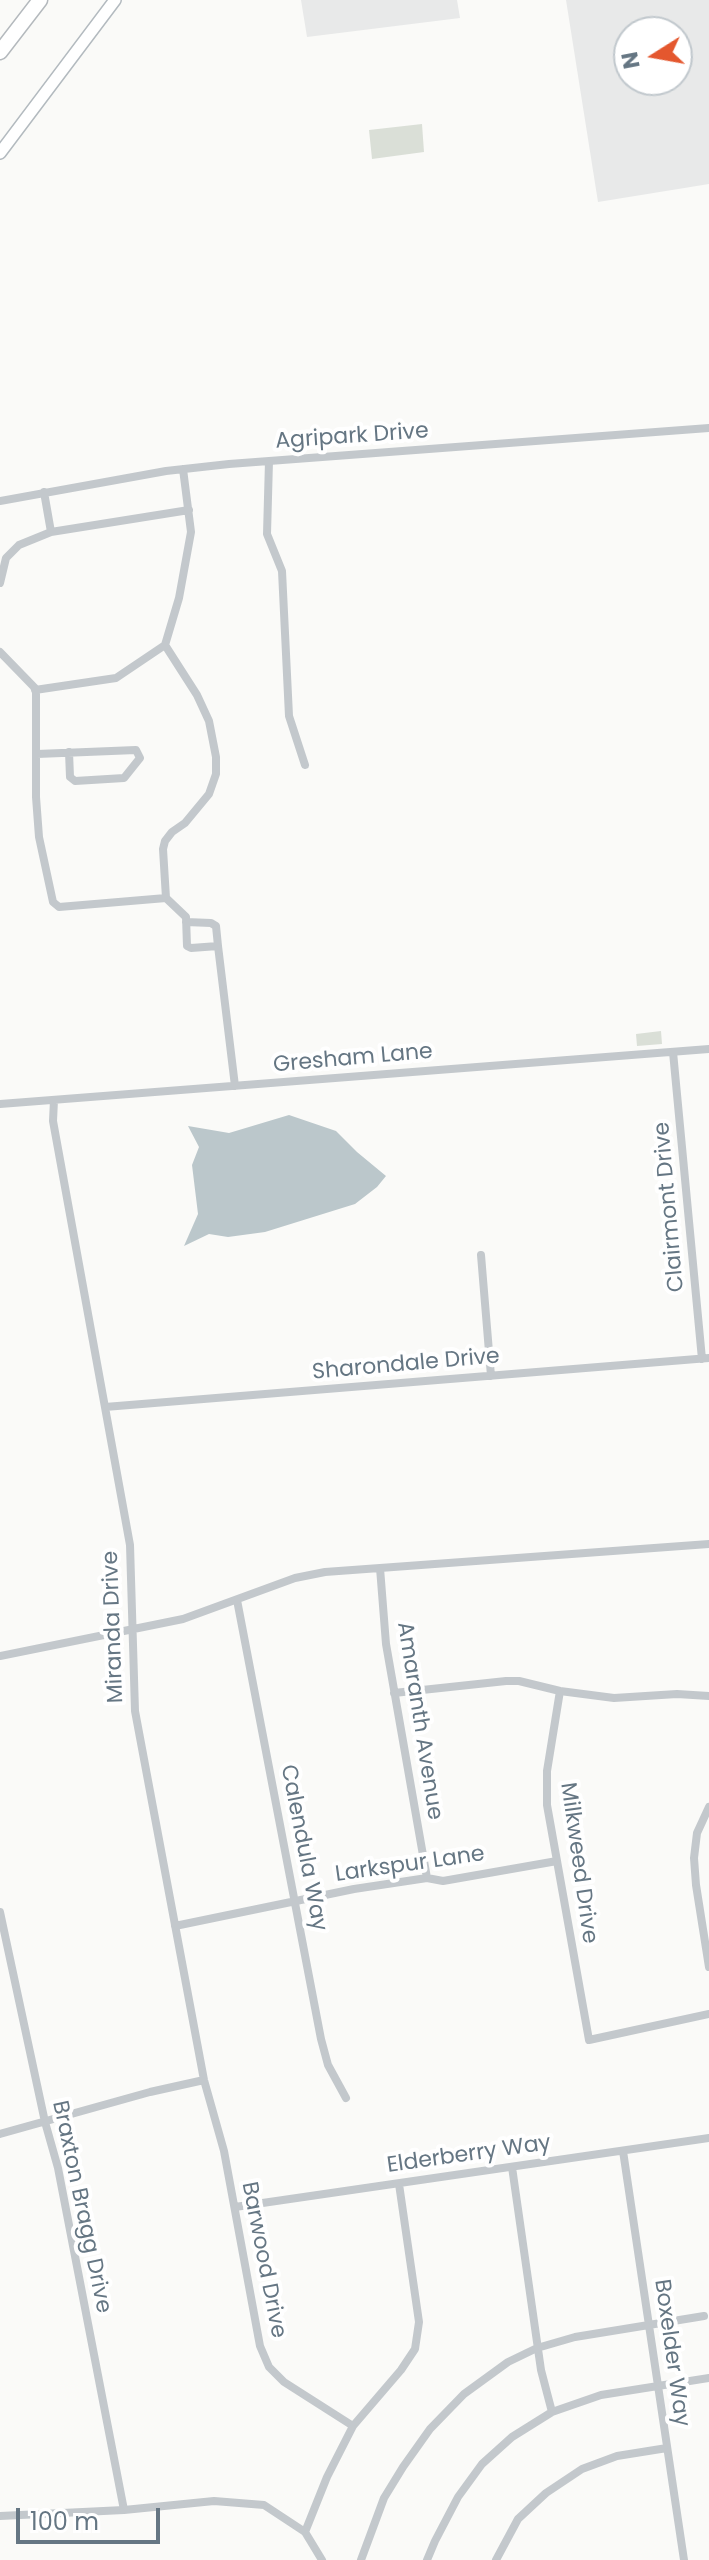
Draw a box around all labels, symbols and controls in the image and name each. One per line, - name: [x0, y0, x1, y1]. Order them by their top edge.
- north arrow: [613, 16, 693, 96]
- text: N: [614, 49, 648, 71]
- street label: Agripark Drive: [274, 418, 430, 456]
- street label: Gresham Lane: [272, 1039, 434, 1079]
- street label: Clairmont Drive: [649, 1121, 691, 1293]
- street label: Sharondale Drive: [311, 1344, 501, 1386]
- street label: Miranda Drive: [98, 1550, 130, 1704]
- street label: Amaranth Avenue: [390, 1620, 448, 1822]
- street label: Calendula Way: [274, 1763, 332, 1933]
- street label: Milkweed Drive: [554, 1781, 602, 1945]
- street label: Larkspur Lane: [334, 1841, 486, 1889]
- street label: Braxton Bragg Drive: [46, 2098, 116, 2316]
- street label: Elderberry Way: [385, 2130, 553, 2180]
- street label: Barwood Drive: [235, 2180, 291, 2340]
- street label: Boxelder Way: [648, 2278, 694, 2428]
- scale bar: [20, 2492, 164, 2542]
- text: 100 m: [30, 2505, 99, 2538]

